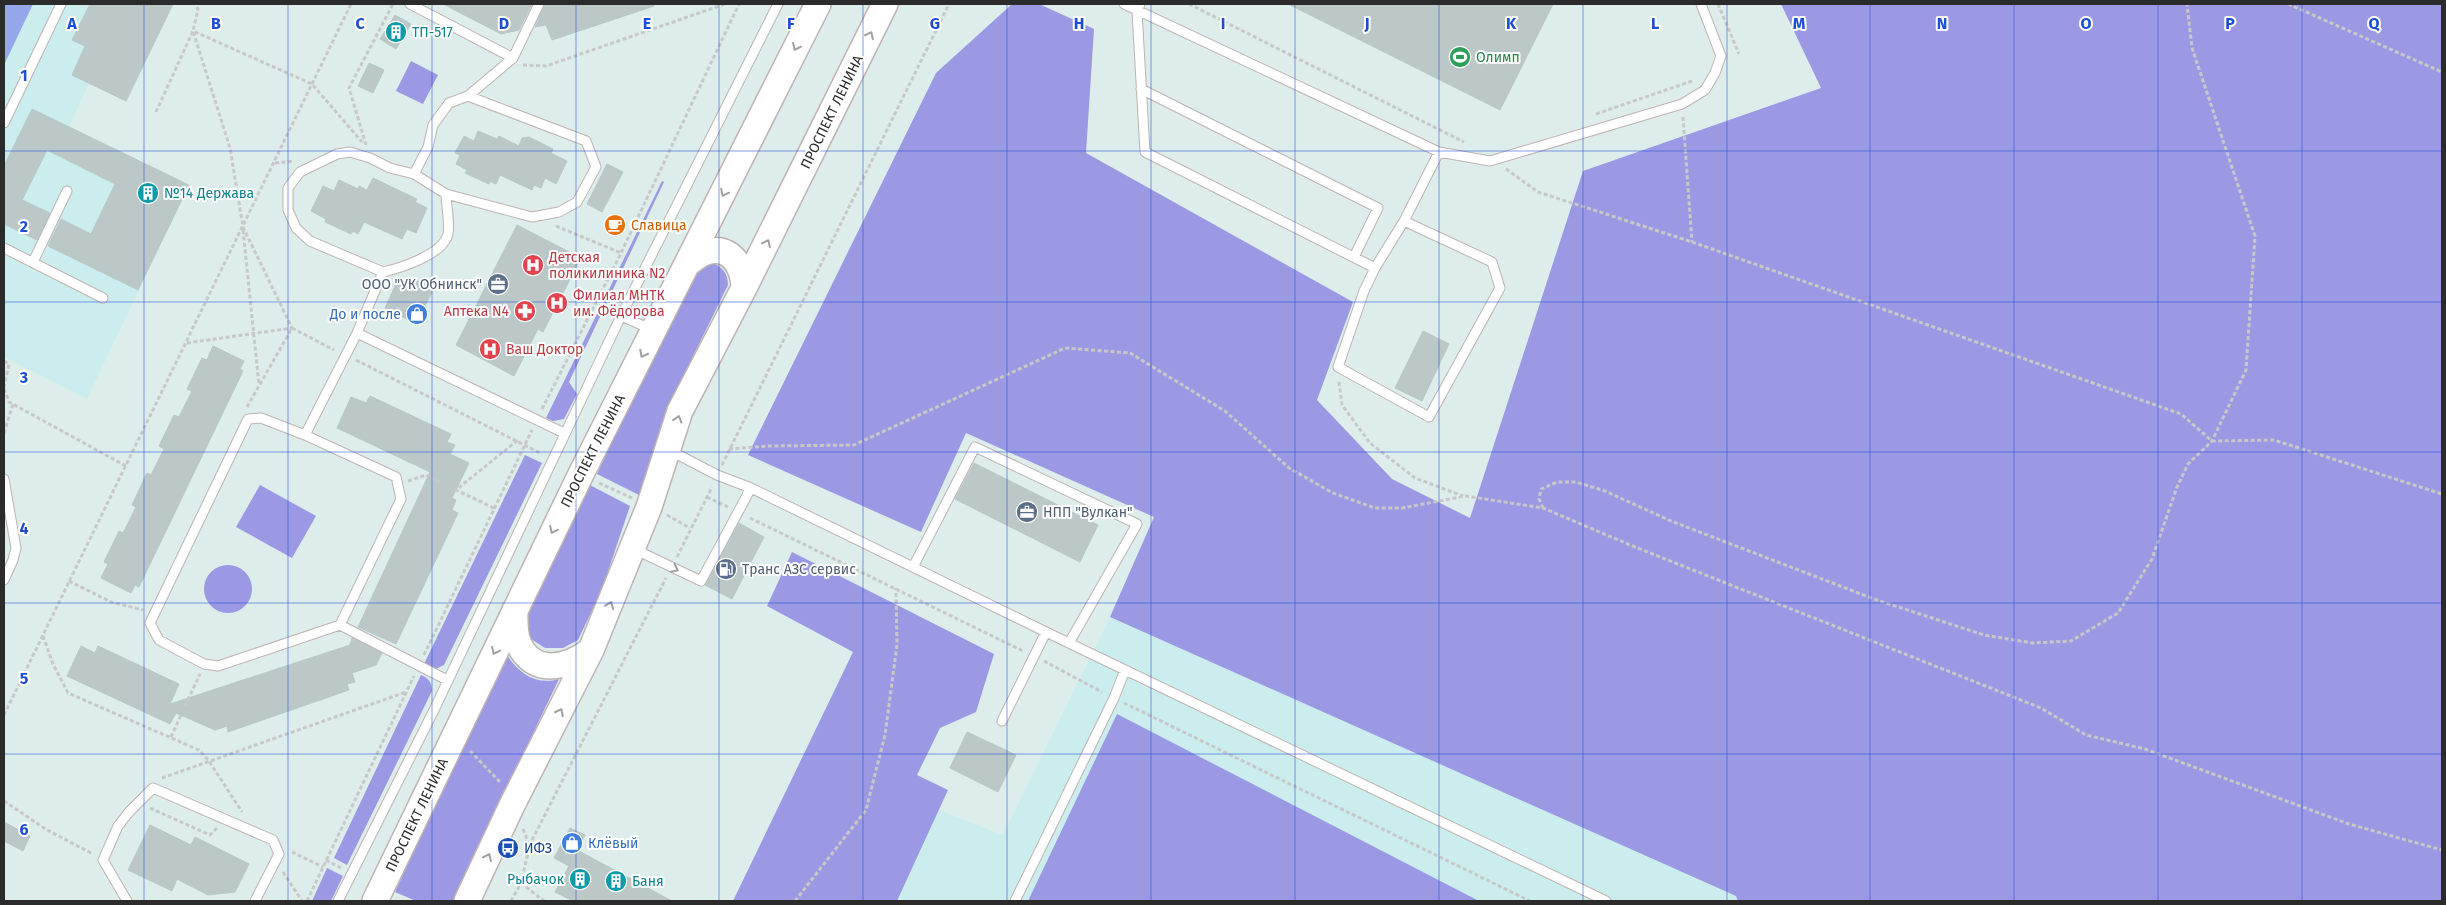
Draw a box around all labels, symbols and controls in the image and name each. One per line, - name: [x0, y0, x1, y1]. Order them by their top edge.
- text: A: [66, 14, 77, 33]
- text: B: [211, 14, 221, 33]
- text: C: [355, 14, 365, 33]
- text: D: [499, 14, 509, 33]
- text: E: [643, 14, 651, 33]
- text: F: [787, 14, 795, 33]
- text: G: [930, 14, 940, 33]
- text: H: [1074, 14, 1084, 33]
- text: I: [1221, 14, 1225, 33]
- text: J: [1363, 14, 1370, 33]
- text: K: [1506, 14, 1517, 33]
- text: L: [1651, 14, 1659, 33]
- text: M: [1793, 14, 1806, 33]
- text: N: [1937, 14, 1947, 33]
- text: O: [2080, 14, 2092, 33]
- text: P: [2225, 14, 2235, 33]
- text: Q: [2368, 14, 2380, 33]
- building icon: ТП-517: [384, 20, 408, 44]
- place label: ТП-517: [412, 24, 453, 41]
- one-way arrow: [864, 31, 874, 40]
- one-way arrow: [792, 42, 802, 51]
- sports icon: Олимп: [1448, 45, 1472, 69]
- place label: Олимп: [1476, 49, 1520, 66]
- street label: ПРОСПЕКТ ЛЕНИНА: [797, 52, 867, 172]
- text: 1: [20, 66, 28, 85]
- building icon: №14 Держава: [136, 181, 160, 205]
- place label: №14 Держава: [164, 185, 254, 202]
- one-way arrow: [720, 188, 730, 197]
- cafe icon: Славица: [603, 213, 627, 237]
- text: 2: [20, 217, 28, 236]
- place label: Славица: [631, 217, 687, 234]
- one-way arrow: [760, 239, 771, 248]
- place label: Детская поликилиника N2: [548, 249, 666, 282]
- hospital icon: Детская поликилиника N2: [521, 253, 545, 277]
- office icon: ООО "УК Обнинск": [486, 272, 510, 296]
- place label: ООО "УК Обнинск": [362, 276, 482, 293]
- place label: Филиал МНТК им. Фёдорова: [573, 287, 665, 320]
- hospital icon: Филиал МНТК им. Фёдорова: [545, 291, 569, 315]
- pharmacy icon: Аптека N4: [513, 299, 537, 323]
- shop icon: До и после: [405, 302, 429, 326]
- place label: Аптека N4: [444, 303, 510, 320]
- place label: До и после: [329, 306, 401, 323]
- hospital icon: Ваш Доктор: [478, 337, 502, 361]
- place label: Ваш Доктор: [506, 341, 583, 358]
- one-way arrow: [639, 349, 649, 358]
- text: 3: [19, 368, 28, 387]
- street label: ПРОСПЕКТ ЛЕНИНА: [557, 392, 629, 510]
- one-way arrow: [672, 416, 682, 424]
- office icon: НПП "Вулкан": [1015, 500, 1039, 524]
- place label: НПП "Вулкан": [1043, 504, 1133, 521]
- text: 4: [19, 519, 29, 538]
- one-way arrow: [549, 525, 559, 534]
- fuel station icon: Транс АЗС сервис: [714, 557, 738, 581]
- place label: Транс АЗС сервис: [742, 561, 856, 578]
- one-way arrow: [670, 563, 679, 573]
- one-way arrow: [604, 601, 614, 610]
- one-way arrow: [491, 646, 501, 655]
- text: 5: [20, 669, 29, 688]
- one-way arrow: [554, 708, 564, 717]
- street label: ПРОСПЕКТ ЛЕНИНА: [382, 755, 452, 875]
- text: 6: [19, 820, 29, 839]
- shop icon: Клёвый: [560, 831, 584, 855]
- place label: Клёвый: [588, 835, 639, 852]
- bus stop icon: ИФЗ: [496, 836, 520, 860]
- place label: ИФЗ: [524, 840, 552, 857]
- one-way arrow: [481, 853, 492, 862]
- building icon: Рыбачок: [568, 867, 592, 891]
- building icon: Баня: [604, 869, 628, 893]
- place label: Рыбачок: [507, 871, 565, 888]
- place label: Баня: [632, 873, 664, 890]

